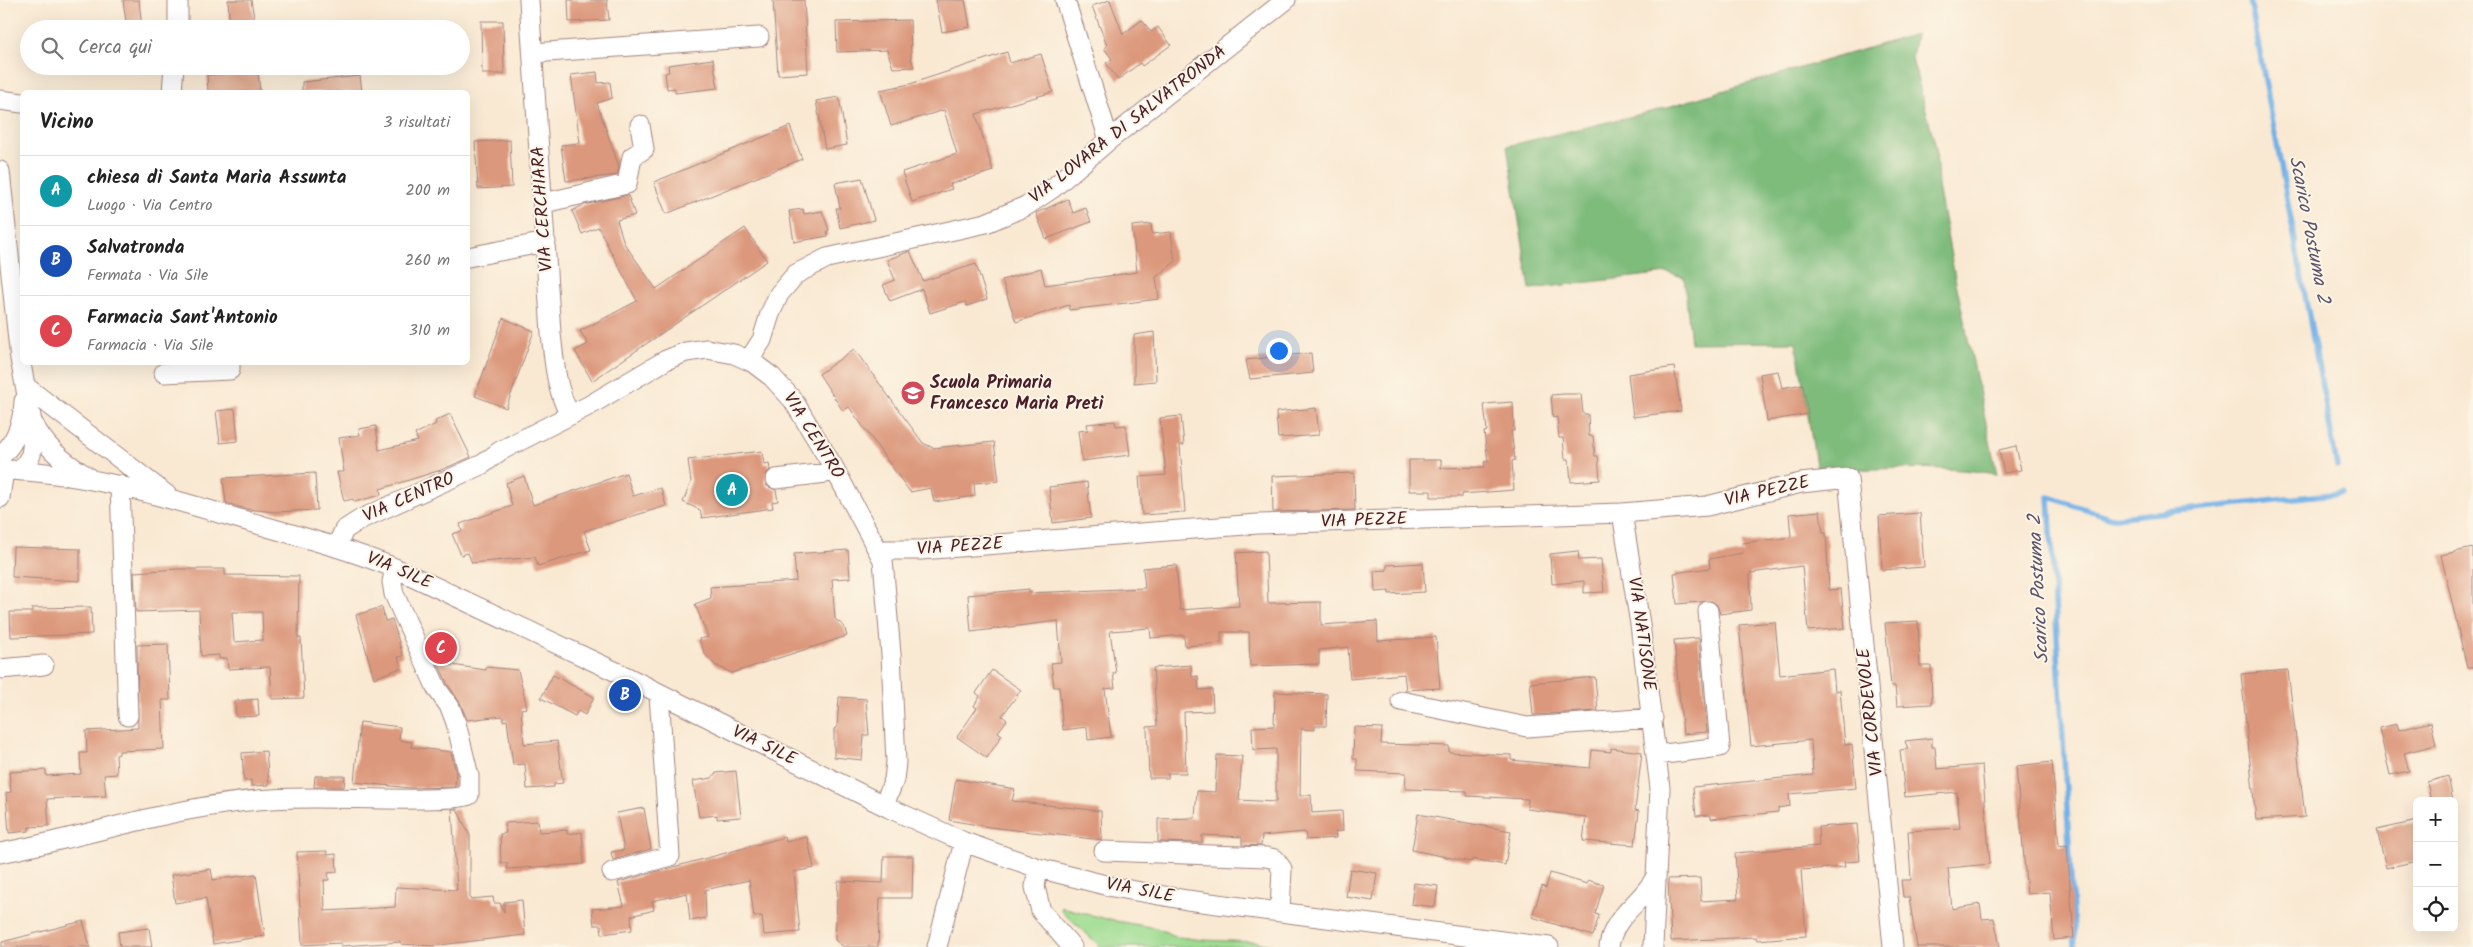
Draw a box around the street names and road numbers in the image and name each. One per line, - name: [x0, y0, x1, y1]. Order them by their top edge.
- street label: VIA LOVARA DI SALVATRONDA: [1023, 38, 1233, 212]
- street label: VIA CERCHIARA: [524, 145, 562, 273]
- street label: VIA CENTRO: [775, 387, 851, 485]
- street label: VIA CENTRO: [358, 465, 460, 531]
- street label: VIA PEZZE: [1722, 468, 1813, 516]
- street label: VIA PEZZE: [1320, 505, 1408, 537]
- street label: VIA PEZZE: [916, 529, 1005, 564]
- street label: VIA SILE: [362, 544, 437, 598]
- street label: VIA NATISONE: [1619, 575, 1663, 693]
- street label: VIA CORDEVOLE: [1850, 646, 1892, 778]
- street label: VIA SILE: [727, 718, 802, 774]
- street label: VIA SILE: [1103, 870, 1177, 912]

